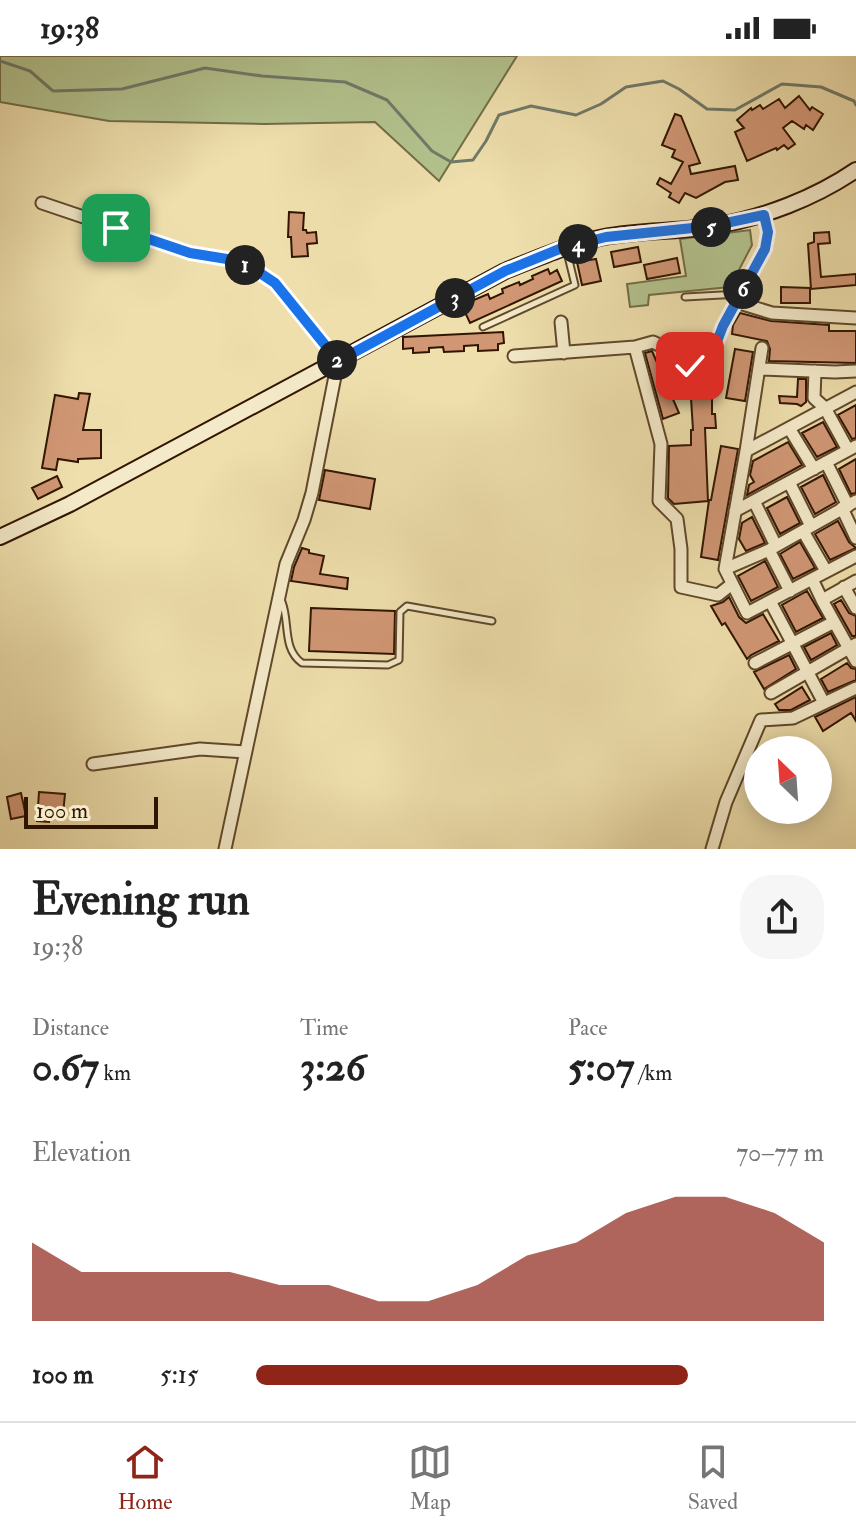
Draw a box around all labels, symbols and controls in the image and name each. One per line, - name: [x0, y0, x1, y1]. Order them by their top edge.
- text: 19:38: [40, 10, 99, 47]
- pin: [82, 194, 150, 262]
- icon: arrive: [94, 206, 138, 250]
- pin: 5: [691, 207, 731, 247]
- text: 5: [706, 213, 716, 241]
- pin: 4: [558, 224, 598, 264]
- text: 4: [572, 230, 584, 258]
- pin: 1: [225, 245, 265, 285]
- text: 1: [241, 251, 249, 279]
- pin: 6: [723, 269, 763, 309]
- text: 6: [737, 275, 749, 303]
- pin: 3: [435, 278, 475, 318]
- text: 3: [451, 284, 459, 312]
- pin: [656, 332, 724, 400]
- pin: 2: [317, 340, 357, 380]
- icon: check: [668, 344, 712, 388]
- text: 2: [331, 346, 343, 374]
- north arrow: [744, 736, 832, 824]
- map controls: [744, 736, 832, 824]
- scale bar: [24, 793, 158, 829]
- text: 100 m: [36, 797, 88, 825]
- text: Evening run: [32, 873, 250, 928]
- button: share: [740, 875, 824, 959]
- text: 19:38: [32, 931, 83, 963]
- text: Distance: [32, 1014, 109, 1042]
- text: Time: [300, 1014, 348, 1042]
- text: Pace: [568, 1014, 607, 1042]
- text: 0.67: [32, 1042, 99, 1093]
- text: 3:26: [300, 1042, 366, 1093]
- text: 5:07: [568, 1042, 634, 1093]
- text: km: [99, 1059, 131, 1087]
- text: /km: [634, 1059, 672, 1087]
- text: Elevation: [32, 1137, 131, 1169]
- text: 70–77 m: [736, 1137, 824, 1169]
- text: 100 m: [32, 1359, 93, 1391]
- text: 5:15: [160, 1359, 199, 1391]
- tab: Home: [118, 1440, 172, 1516]
- tab: Map: [408, 1440, 452, 1516]
- tab: Saved: [688, 1440, 738, 1516]

